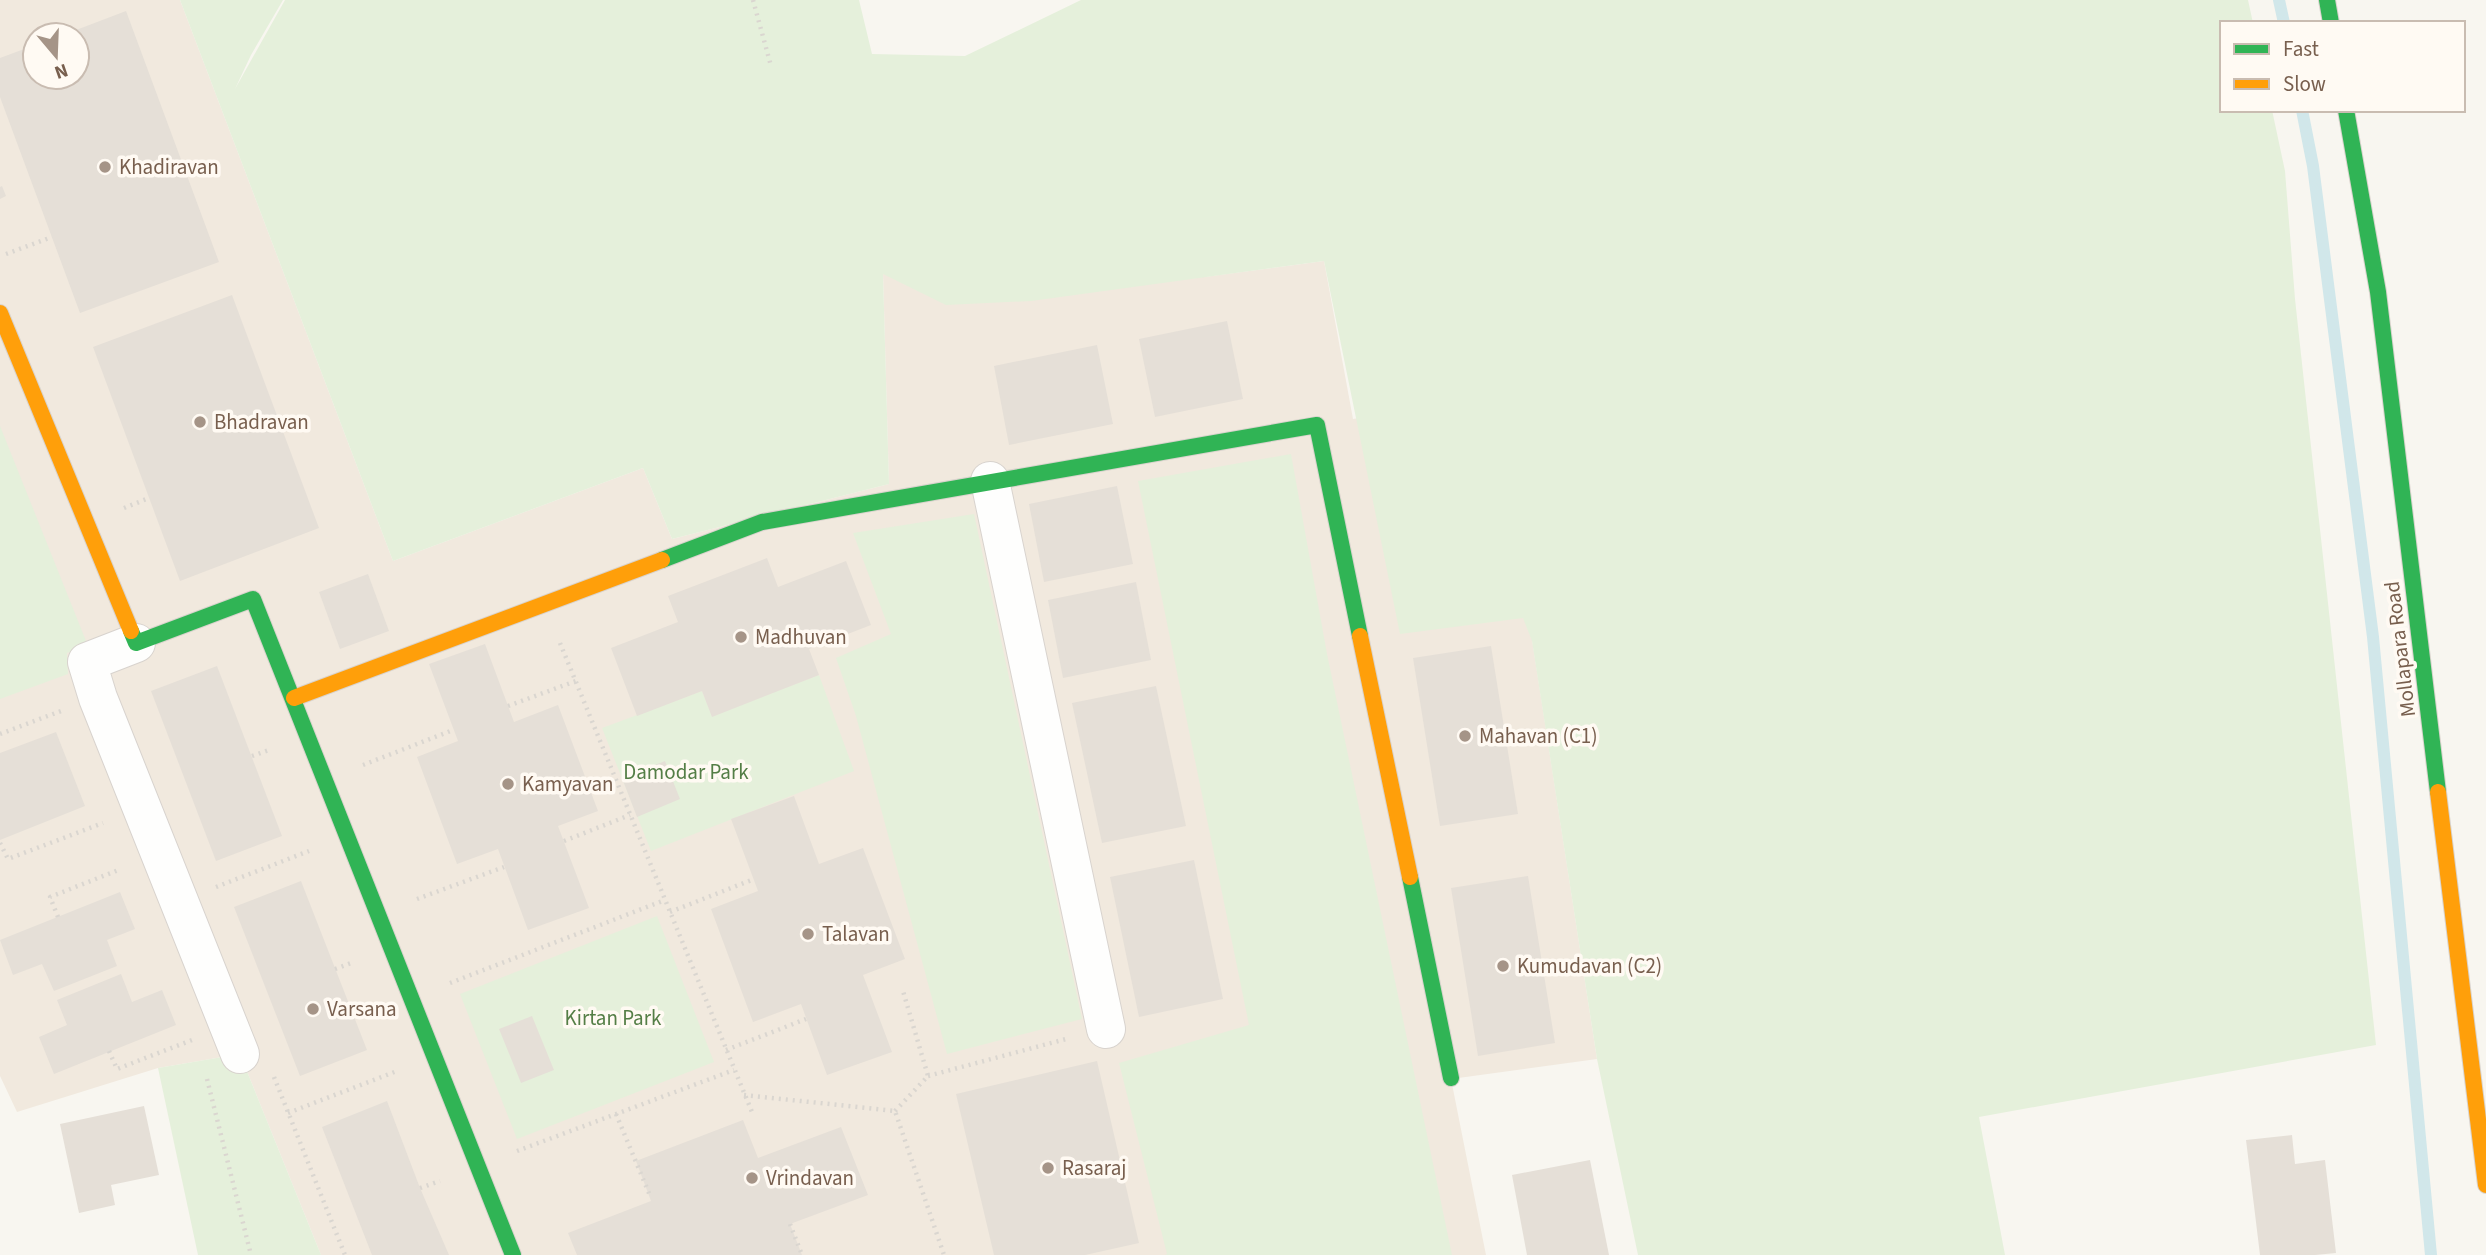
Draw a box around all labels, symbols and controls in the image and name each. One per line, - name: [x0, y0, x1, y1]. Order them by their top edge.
- north arrow: [21, 21, 91, 91]
- legend: [2220, 21, 2465, 112]
- text: Fast: [2283, 34, 2319, 64]
- text: N: [51, 56, 71, 85]
- text: Slow: [2283, 69, 2326, 99]
- place label: Khadiravan: [119, 152, 219, 182]
- marker: Khadiravan: [97, 159, 113, 175]
- place label: Bhadravan: [214, 407, 309, 437]
- marker: Bhadravan: [192, 414, 208, 430]
- street label: Mollapara Road: [2377, 579, 2423, 719]
- place label: Madhuvan: [755, 622, 847, 652]
- marker: Madhuvan: [733, 629, 749, 645]
- place label: Mahavan (C1): [1479, 721, 1598, 751]
- marker: Mahavan (C1): [1457, 728, 1473, 744]
- park label: Damodar Park: [623, 757, 749, 787]
- place label: Kamyavan: [522, 769, 614, 799]
- marker: Kamyavan: [500, 776, 516, 792]
- place label: Talavan: [822, 919, 890, 949]
- marker: Talavan: [800, 926, 816, 942]
- place label: Kumudavan (C2): [1517, 951, 1662, 981]
- marker: Kumudavan (C2): [1495, 958, 1511, 974]
- place label: Varsana: [327, 994, 397, 1024]
- marker: Varsana: [305, 1001, 321, 1017]
- park label: Kirtan Park: [565, 1003, 662, 1033]
- place label: Rasaraj: [1062, 1153, 1126, 1183]
- marker: Rasaraj: [1040, 1160, 1056, 1176]
- place label: Vrindavan: [766, 1163, 854, 1193]
- marker: Vrindavan: [744, 1170, 760, 1186]

